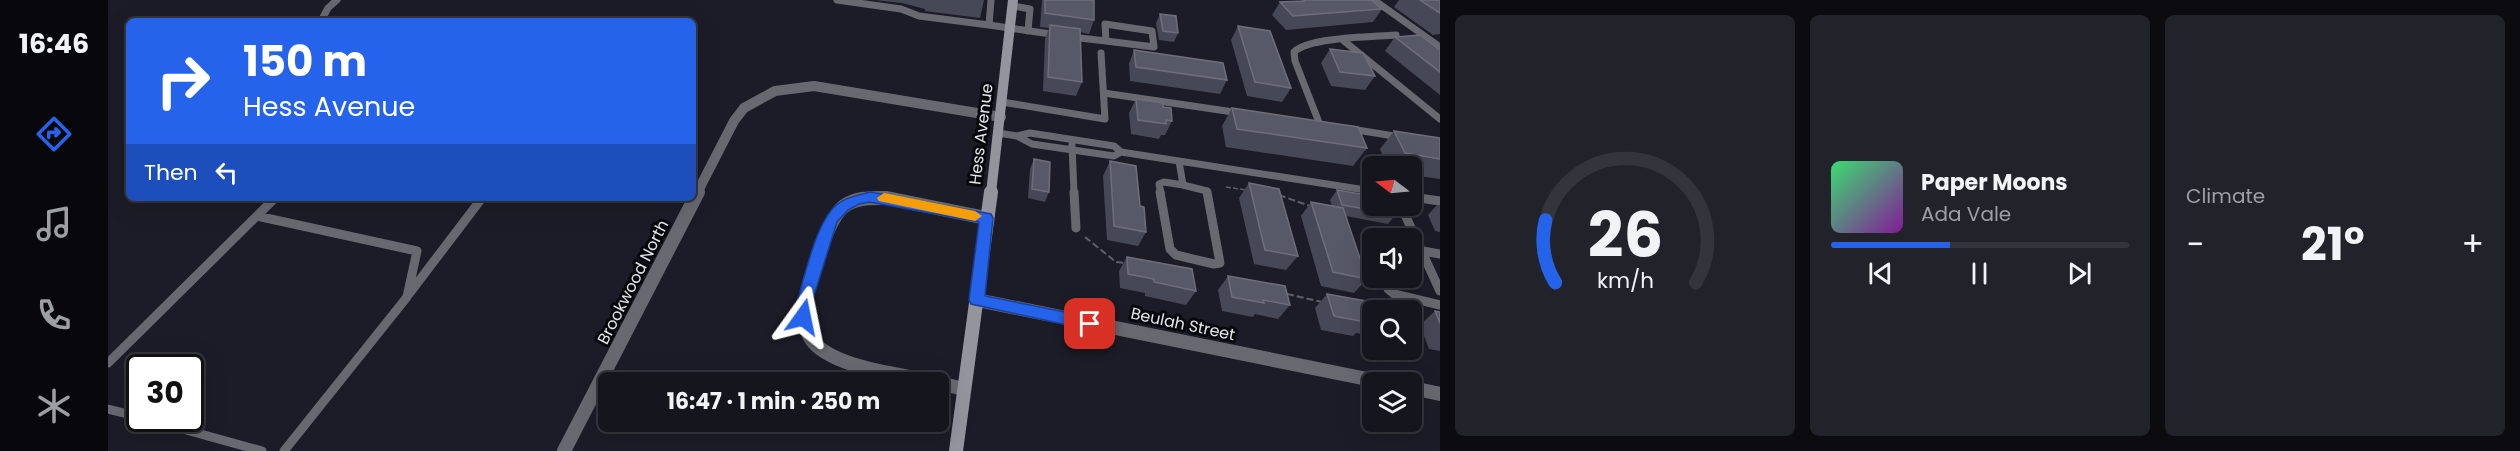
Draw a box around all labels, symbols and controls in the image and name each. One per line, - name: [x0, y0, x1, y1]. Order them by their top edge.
- text: 16:46: [19, 25, 89, 62]
- text: 150 m: [243, 32, 367, 91]
- icon: right: [144, 42, 222, 120]
- street label: Hess Avenue: [963, 82, 999, 186]
- text: Hess Avenue: [243, 88, 415, 125]
- icon: directions: [33, 113, 75, 155]
- icon: left: [210, 156, 243, 189]
- north arrow: [1362, 156, 1422, 216]
- map controls: [1362, 156, 1422, 432]
- text: Then: [144, 157, 198, 188]
- text: Paper Moons: [1921, 167, 2068, 198]
- text: Climate: [2186, 182, 2265, 210]
- text: 26: [1587, 191, 1663, 279]
- text: Ada Vale: [1921, 200, 2011, 228]
- icon: music: [33, 203, 75, 245]
- text: 21°: [2301, 213, 2365, 276]
- street label: Brookwood North: [592, 216, 674, 348]
- text: −: [2186, 221, 2204, 268]
- text: +: [2461, 221, 2484, 268]
- button: sound: [1362, 228, 1422, 288]
- icon: previous: [1864, 257, 1897, 290]
- icon: pause: [1963, 257, 1996, 290]
- icon: next: [2063, 257, 2096, 290]
- text: km/h: [1596, 265, 1654, 296]
- position arrow: [771, 285, 835, 349]
- icon: phone: [33, 294, 75, 336]
- pin: [1064, 298, 1115, 349]
- button: search: [1362, 300, 1422, 360]
- street label: Beulah Street: [1129, 302, 1237, 346]
- icon: arrive: [1073, 307, 1106, 340]
- speed limit sign: 30: [126, 354, 204, 432]
- button: layers: [1362, 372, 1422, 432]
- icon: climate: [33, 385, 75, 427]
- text: 16:47 · 1 min · 250 m: [667, 386, 880, 417]

